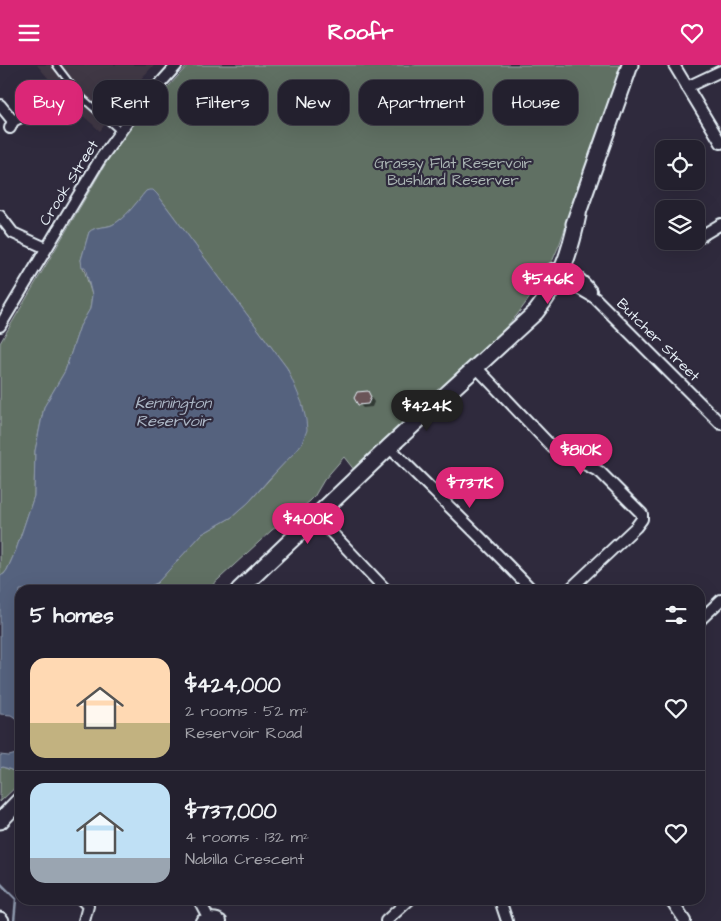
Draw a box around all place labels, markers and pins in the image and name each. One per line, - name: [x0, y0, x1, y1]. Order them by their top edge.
- pin: $546K: [513, 263, 583, 305]
- pin: $424K: [392, 389, 462, 432]
- pin: $810K: [546, 433, 616, 476]
- pin: $737K: [435, 467, 505, 509]
- pin: $400K: [273, 503, 343, 545]

